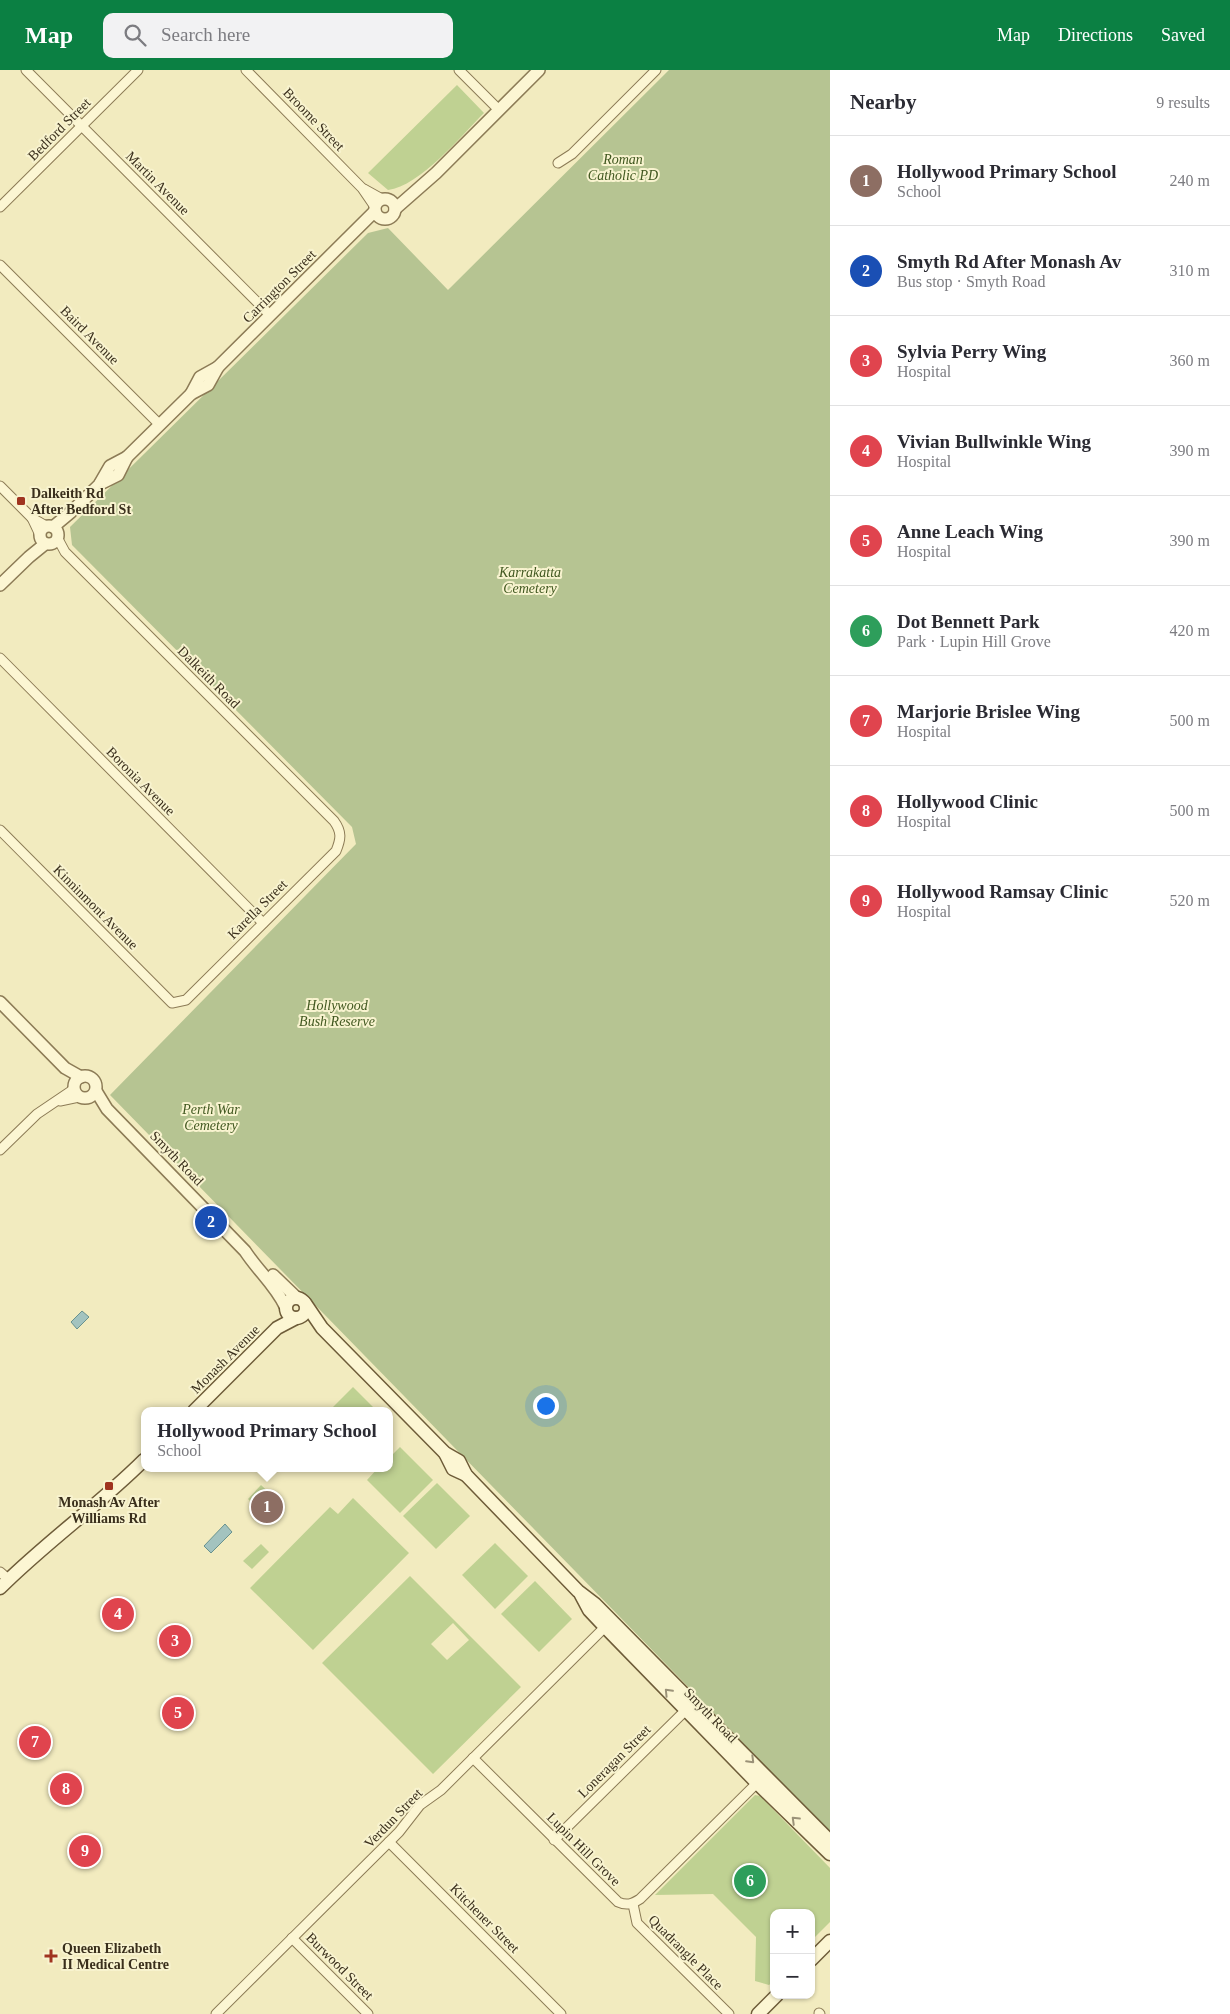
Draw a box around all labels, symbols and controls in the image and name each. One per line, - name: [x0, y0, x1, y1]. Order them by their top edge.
- search box: [103, 13, 453, 58]
- icon: search: [121, 21, 149, 49]
- text: Map: [25, 22, 73, 48]
- text: Search here: [161, 24, 250, 45]
- text: Map: [997, 25, 1030, 45]
- text: Directions: [1058, 25, 1133, 45]
- text: Saved: [1161, 25, 1205, 45]
- street label: Broome Street: [280, 85, 347, 154]
- text: Nearby: [850, 90, 917, 114]
- text: 9 results: [1156, 94, 1210, 111]
- street label: Bedford Street: [25, 95, 94, 164]
- street label: Martin Avenue: [123, 149, 192, 218]
- park label: Roman Catholic PD: [588, 152, 658, 183]
- text: Hollywood Primary School: [897, 161, 1117, 182]
- text: 1: [862, 172, 870, 189]
- text: 240 m: [1170, 172, 1210, 189]
- text: School: [897, 183, 941, 200]
- street label: Carrington Street: [240, 247, 319, 326]
- text: Smyth Rd After Monash Av: [897, 251, 1121, 272]
- text: 2: [862, 262, 870, 279]
- text: 310 m: [1170, 262, 1210, 279]
- text: Bus stop · Smyth Road: [897, 273, 1045, 290]
- street label: Baird Avenue: [57, 303, 122, 368]
- text: Sylvia Perry Wing: [897, 341, 1046, 362]
- text: 3: [862, 352, 870, 369]
- text: 360 m: [1170, 352, 1210, 369]
- text: Hospital: [897, 363, 951, 380]
- text: Vivian Bullwinkle Wing: [897, 431, 1091, 452]
- text: 4: [862, 442, 870, 459]
- text: 390 m: [1170, 442, 1210, 459]
- text: Hospital: [897, 453, 951, 470]
- place label: Dalkeith Rd After Bedford St: [31, 486, 131, 517]
- marker: Dalkeith Rd After Bedford St: [15, 495, 27, 507]
- text: Anne Leach Wing: [897, 521, 1043, 542]
- text: 5: [862, 532, 870, 549]
- text: 390 m: [1170, 532, 1210, 549]
- text: Hospital: [897, 543, 951, 560]
- park label: Karrakatta Cemetery: [498, 565, 561, 596]
- text: Dot Bennett Park: [897, 611, 1039, 632]
- text: 6: [862, 622, 870, 639]
- text: 420 m: [1170, 622, 1210, 639]
- text: Park · Lupin Hill Grove: [897, 633, 1051, 650]
- street label: Dalkeith Road: [175, 643, 243, 711]
- text: Marjorie Brislee Wing: [897, 701, 1080, 722]
- text: 7: [862, 712, 870, 729]
- text: 500 m: [1170, 712, 1210, 729]
- text: Hospital: [897, 723, 951, 740]
- street label: Boronia Avenue: [103, 744, 178, 819]
- text: Hollywood Clinic: [897, 791, 1038, 812]
- text: 8: [862, 802, 870, 819]
- text: 500 m: [1170, 802, 1210, 819]
- text: Hospital: [897, 813, 951, 830]
- street label: Kinninmont Avenue: [50, 862, 141, 953]
- street label: Karella Street: [225, 877, 290, 942]
- text: Hollywood Ramsay Clinic: [897, 881, 1108, 902]
- text: 9: [862, 892, 870, 909]
- text: 520 m: [1170, 892, 1210, 909]
- text: Hospital: [897, 903, 951, 920]
- park label: Hollywood Bush Reserve: [299, 998, 375, 1029]
- park label: Perth War Cemetery: [181, 1102, 240, 1133]
- street label: Smyth Road: [147, 1128, 206, 1189]
- pin: 2: [195, 1203, 227, 1241]
- street label: Monash Avenue: [188, 1322, 263, 1397]
- your location: [533, 1393, 559, 1419]
- popup: [141, 1407, 393, 1472]
- text: Hollywood Primary School: [157, 1420, 377, 1441]
- text: School: [157, 1442, 202, 1459]
- marker: Monash Av After Williams Rd: [103, 1480, 115, 1492]
- pin: 1: [251, 1488, 283, 1526]
- place label: Monash Av After Williams Rd: [58, 1495, 160, 1526]
- pin: 4: [102, 1595, 134, 1633]
- pin: 3: [159, 1622, 191, 1660]
- street label: Smyth Road: [681, 1685, 740, 1746]
- one-way arrow: [665, 1689, 674, 1698]
- pin: 5: [162, 1694, 194, 1732]
- street label: Loneragan Street: [575, 1722, 654, 1801]
- pin: 7: [19, 1723, 51, 1761]
- one-way arrow: [745, 1754, 754, 1763]
- pin: 8: [50, 1770, 82, 1808]
- street label: Verdun Street: [361, 1786, 425, 1851]
- street label: Lupin Hill Grove: [544, 1810, 623, 1889]
- one-way arrow: [792, 1817, 801, 1826]
- pin: 9: [69, 1832, 101, 1870]
- pin: 6: [734, 1862, 766, 1900]
- street label: Kitchener Street: [447, 1881, 522, 1956]
- map controls: [770, 1909, 815, 1999]
- button: +: [770, 1909, 815, 1954]
- street label: Quadrangle Place: [645, 1912, 726, 1993]
- street label: Burwood Street: [303, 1930, 376, 2003]
- place label: Queen Elizabeth II Medical Centre: [62, 1941, 169, 1972]
- marker: Queen Elizabeth II Medical Centre: [44, 1949, 58, 1963]
- button: −: [770, 1954, 815, 1999]

